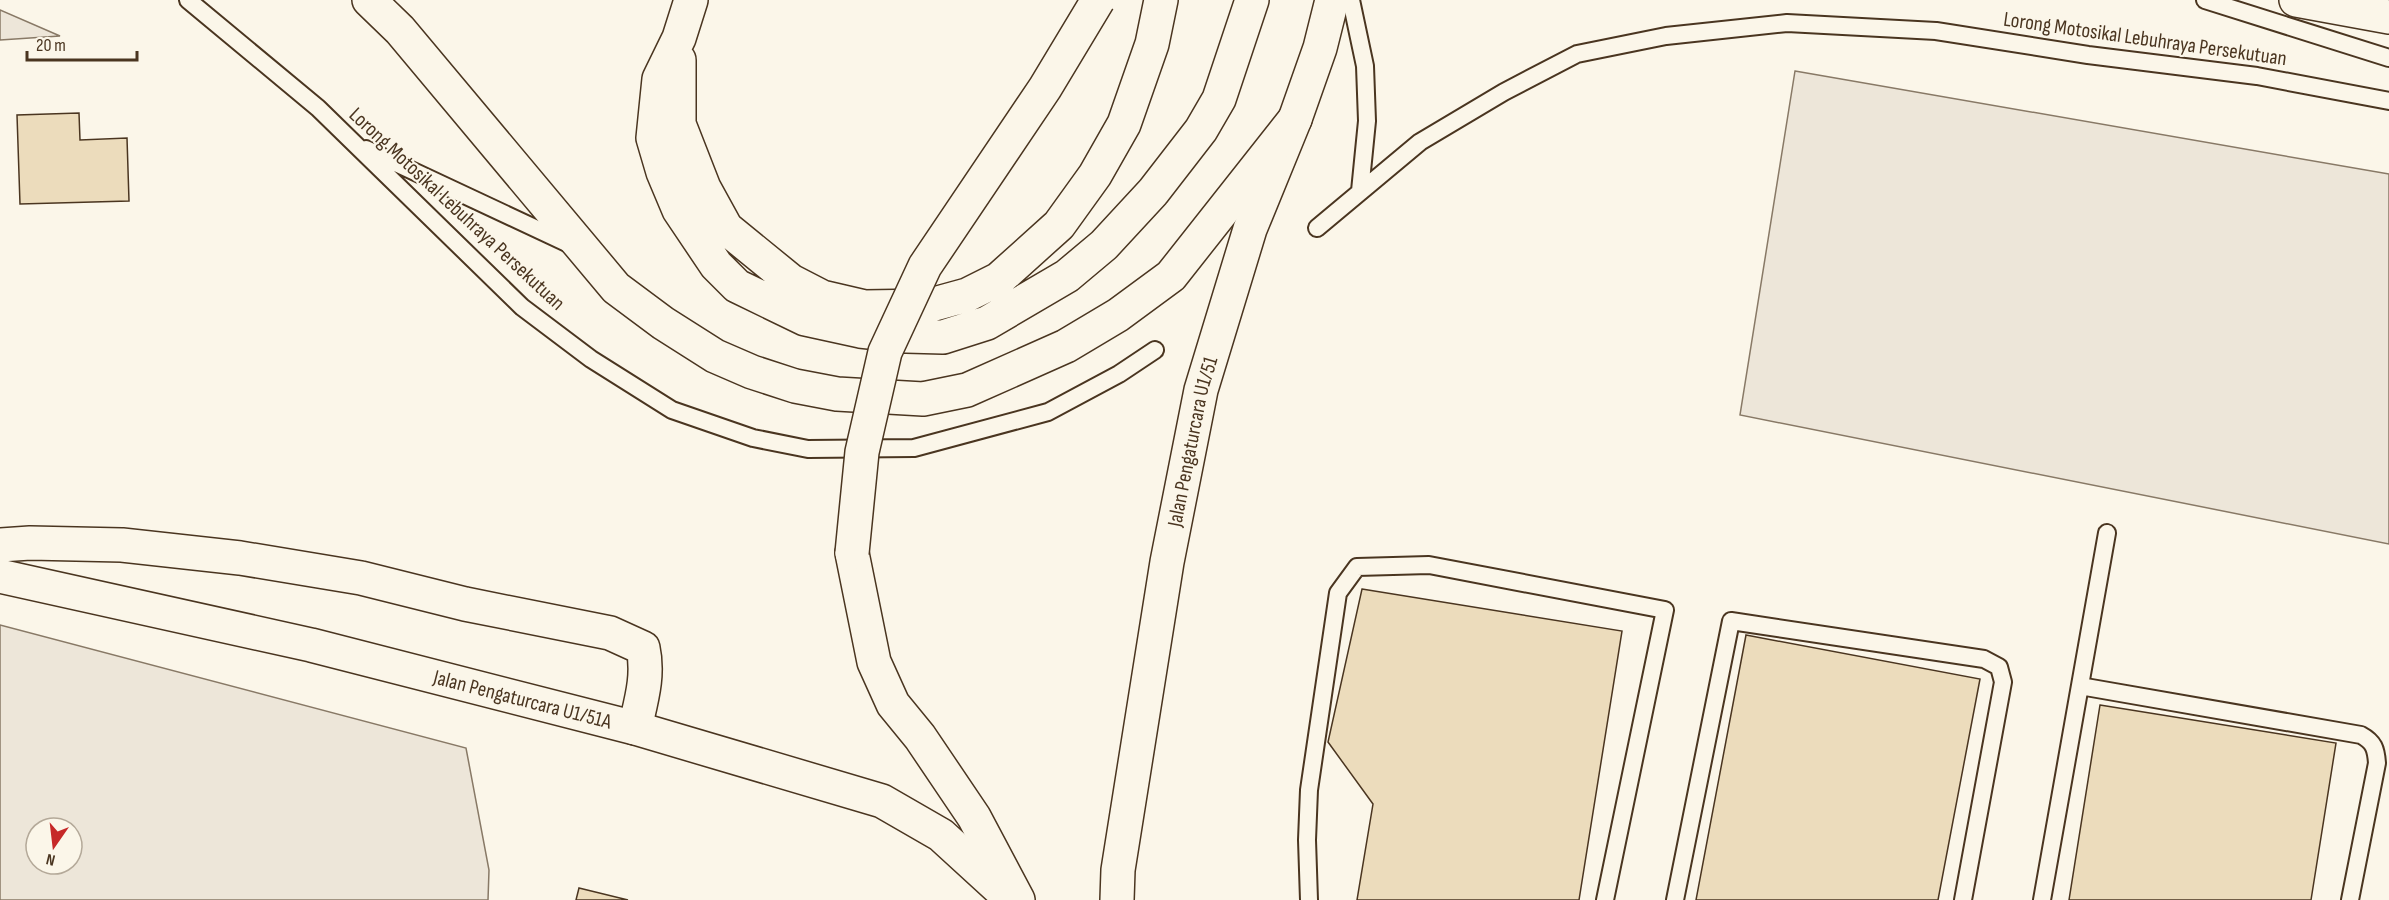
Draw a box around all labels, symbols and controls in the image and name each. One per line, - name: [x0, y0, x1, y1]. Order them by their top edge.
- street label: Lorong Motosikal Lebuhraya Persekutuan: [2002, 7, 2288, 71]
- scale bar: [27, 24, 136, 62]
- text: 20 m: [36, 35, 66, 56]
- street label: Lorong Motosikal Lebuhraya Persekutuan: [344, 102, 570, 316]
- street label: Jalan Pengaturcara U1/51: [1162, 353, 1223, 530]
- street label: Jalan Pengaturcara U1/51A: [430, 664, 615, 734]
- north arrow: [24, 816, 84, 876]
- text: N: [44, 849, 57, 869]

